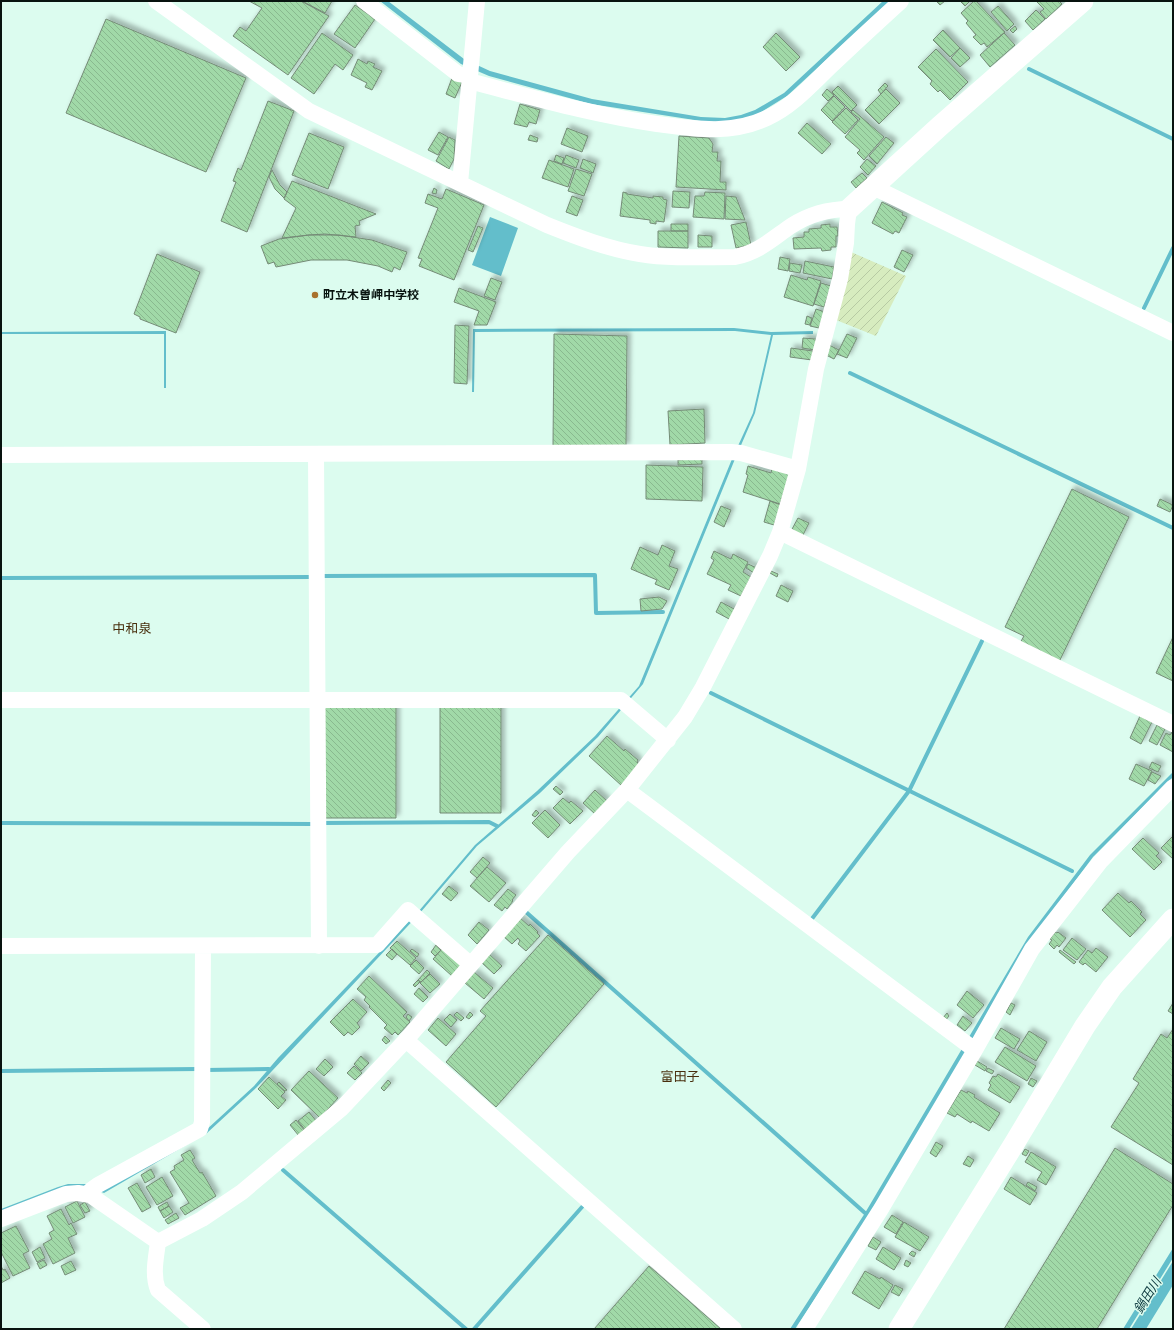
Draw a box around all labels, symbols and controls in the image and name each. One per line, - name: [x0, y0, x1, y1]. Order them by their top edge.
- place label: 町立木曽岬中学校: [323, 287, 419, 302]
- marker: 町立木曽岬中学校: [310, 290, 320, 300]
- district label: 中和泉: [112, 620, 152, 637]
- district label: 富田子: [660, 1068, 700, 1085]
- water label: 鍋田川: [1130, 1273, 1166, 1316]

